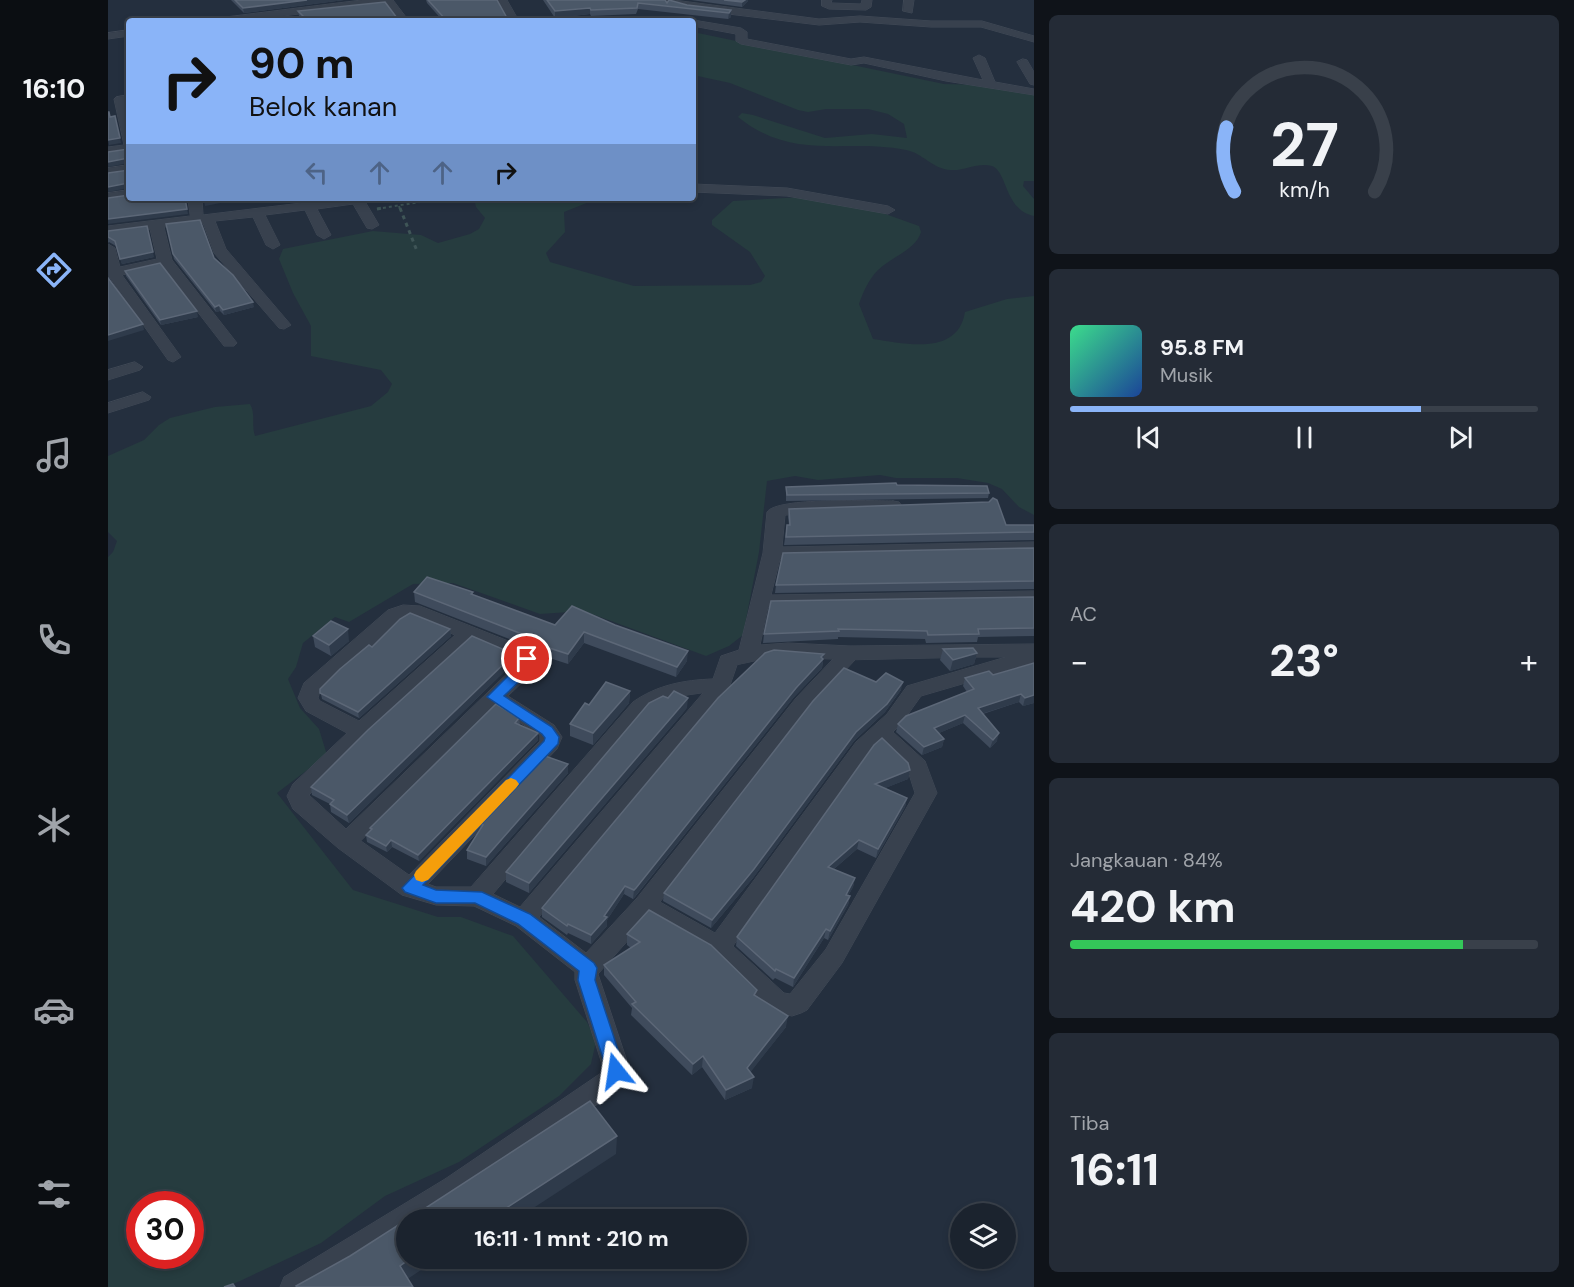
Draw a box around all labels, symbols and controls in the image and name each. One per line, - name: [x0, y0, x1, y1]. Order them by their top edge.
- text: 90 m: [249, 36, 355, 91]
- icon: right: [150, 42, 228, 120]
- text: 16:10: [23, 71, 85, 106]
- text: Belok kanan: [249, 89, 397, 124]
- text: 27: [1269, 104, 1339, 185]
- icon: left: [300, 156, 333, 189]
- icon: ahead: [363, 156, 396, 189]
- icon: ahead: [426, 156, 459, 189]
- icon: right: [489, 156, 522, 189]
- text: km/h: [1279, 176, 1329, 204]
- icon: directions: [33, 249, 75, 291]
- text: 95.8 FM: [1160, 333, 1244, 362]
- text: Musik: [1160, 362, 1213, 388]
- icon: previous: [1132, 421, 1165, 454]
- icon: pause: [1288, 421, 1321, 454]
- icon: next: [1444, 421, 1477, 454]
- icon: music: [33, 434, 75, 476]
- text: AC: [1070, 601, 1097, 627]
- icon: phone: [33, 619, 75, 661]
- text: 23°: [1269, 631, 1339, 690]
- pin: [501, 633, 552, 684]
- text: −: [1070, 640, 1088, 683]
- text: +: [1520, 640, 1538, 683]
- icon: arrive: [510, 642, 543, 675]
- icon: climate: [33, 804, 75, 846]
- text: Jangkauan · 84%: [1070, 847, 1223, 873]
- text: 420 km: [1070, 877, 1236, 936]
- icon: car: [33, 989, 75, 1031]
- position arrow: [584, 1039, 648, 1103]
- text: Tiba: [1070, 1110, 1109, 1136]
- text: 16:11: [1070, 1140, 1159, 1199]
- icon: filters: [33, 1173, 75, 1215]
- speed limit sign: 30: [126, 1191, 204, 1269]
- map controls: [950, 1203, 1016, 1269]
- button: layers: [950, 1203, 1016, 1269]
- text: 16:11 · 1 mnt · 210 m: [474, 1224, 669, 1253]

